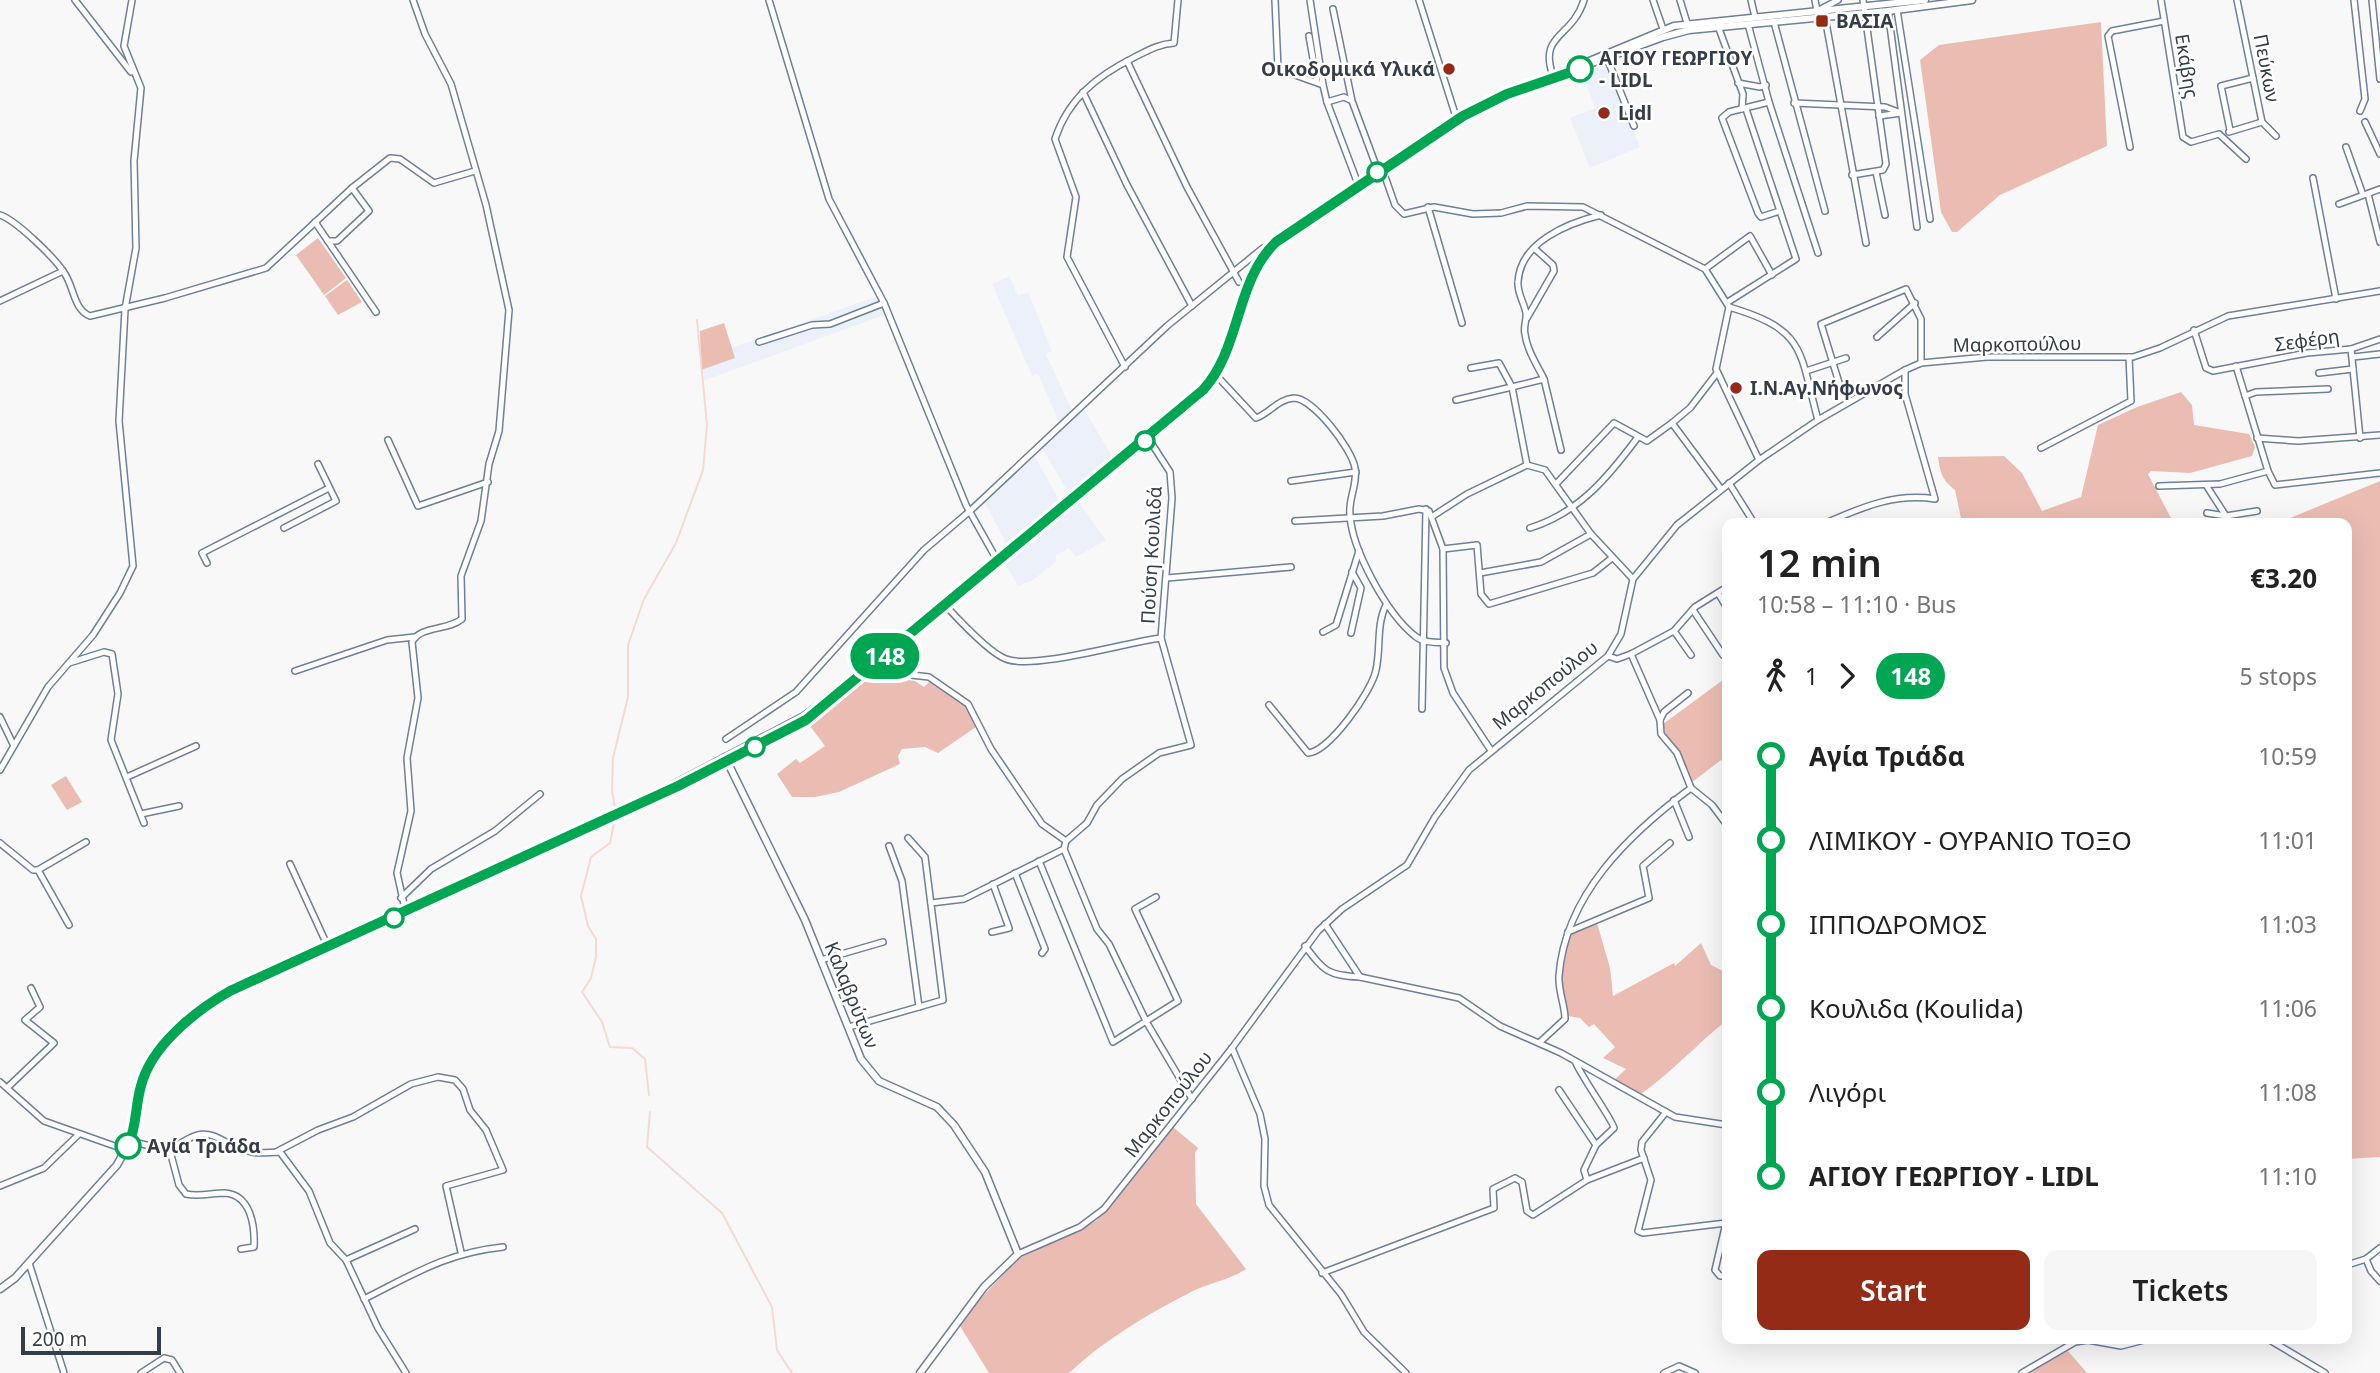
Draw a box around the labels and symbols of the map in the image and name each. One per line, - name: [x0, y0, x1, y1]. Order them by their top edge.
- place label: ΒΑΣΙΑ: [1836, 8, 1894, 34]
- marker: ΒΑΣΙΑ: [1814, 13, 1830, 29]
- street label: Εκάβης: [2169, 32, 2205, 100]
- street label: Πεύκων: [2248, 32, 2286, 105]
- place label: ΑΓΙΟΥ ΓΕΩΡΓΙΟΥ - LIDL: [1599, 45, 1752, 93]
- place label: Οικοδομικά Υλικά: [1261, 56, 1435, 82]
- marker: ΑΓΙΟΥ ΓΕΩΡΓΙΟΥ - LIDL: [1567, 56, 1593, 82]
- marker: Οικοδομικά Υλικά: [1441, 61, 1457, 77]
- place label: Lidl: [1618, 100, 1652, 126]
- marker: Lidl: [1596, 105, 1612, 121]
- unlabelled marker: [1367, 162, 1387, 182]
- street label: Σεφέρη: [2273, 323, 2341, 357]
- street label: Μαρκοπούλου: [1952, 330, 2082, 358]
- place label: Ι.Ν.Αγ.Νήφωνος: [1750, 375, 1903, 401]
- marker: Ι.Ν.Αγ.Νήφωνος: [1728, 380, 1744, 396]
- unlabelled marker: [1135, 431, 1155, 451]
- street label: Πούση Κουλιδά: [1134, 485, 1168, 624]
- line badge: 148: [845, 633, 925, 679]
- street label: Μαρκοπούλου: [1487, 634, 1603, 736]
- unlabelled marker: [745, 737, 765, 757]
- unlabelled marker: [384, 908, 404, 928]
- street label: Καλαβρύτων: [819, 938, 885, 1052]
- street label: Μαρκοπούλου: [1118, 1045, 1218, 1163]
- marker: Αγία Τριάδα: [115, 1133, 141, 1159]
- place label: Αγία Τριάδα: [147, 1133, 261, 1159]
- scale bar: [21, 1324, 161, 1356]

